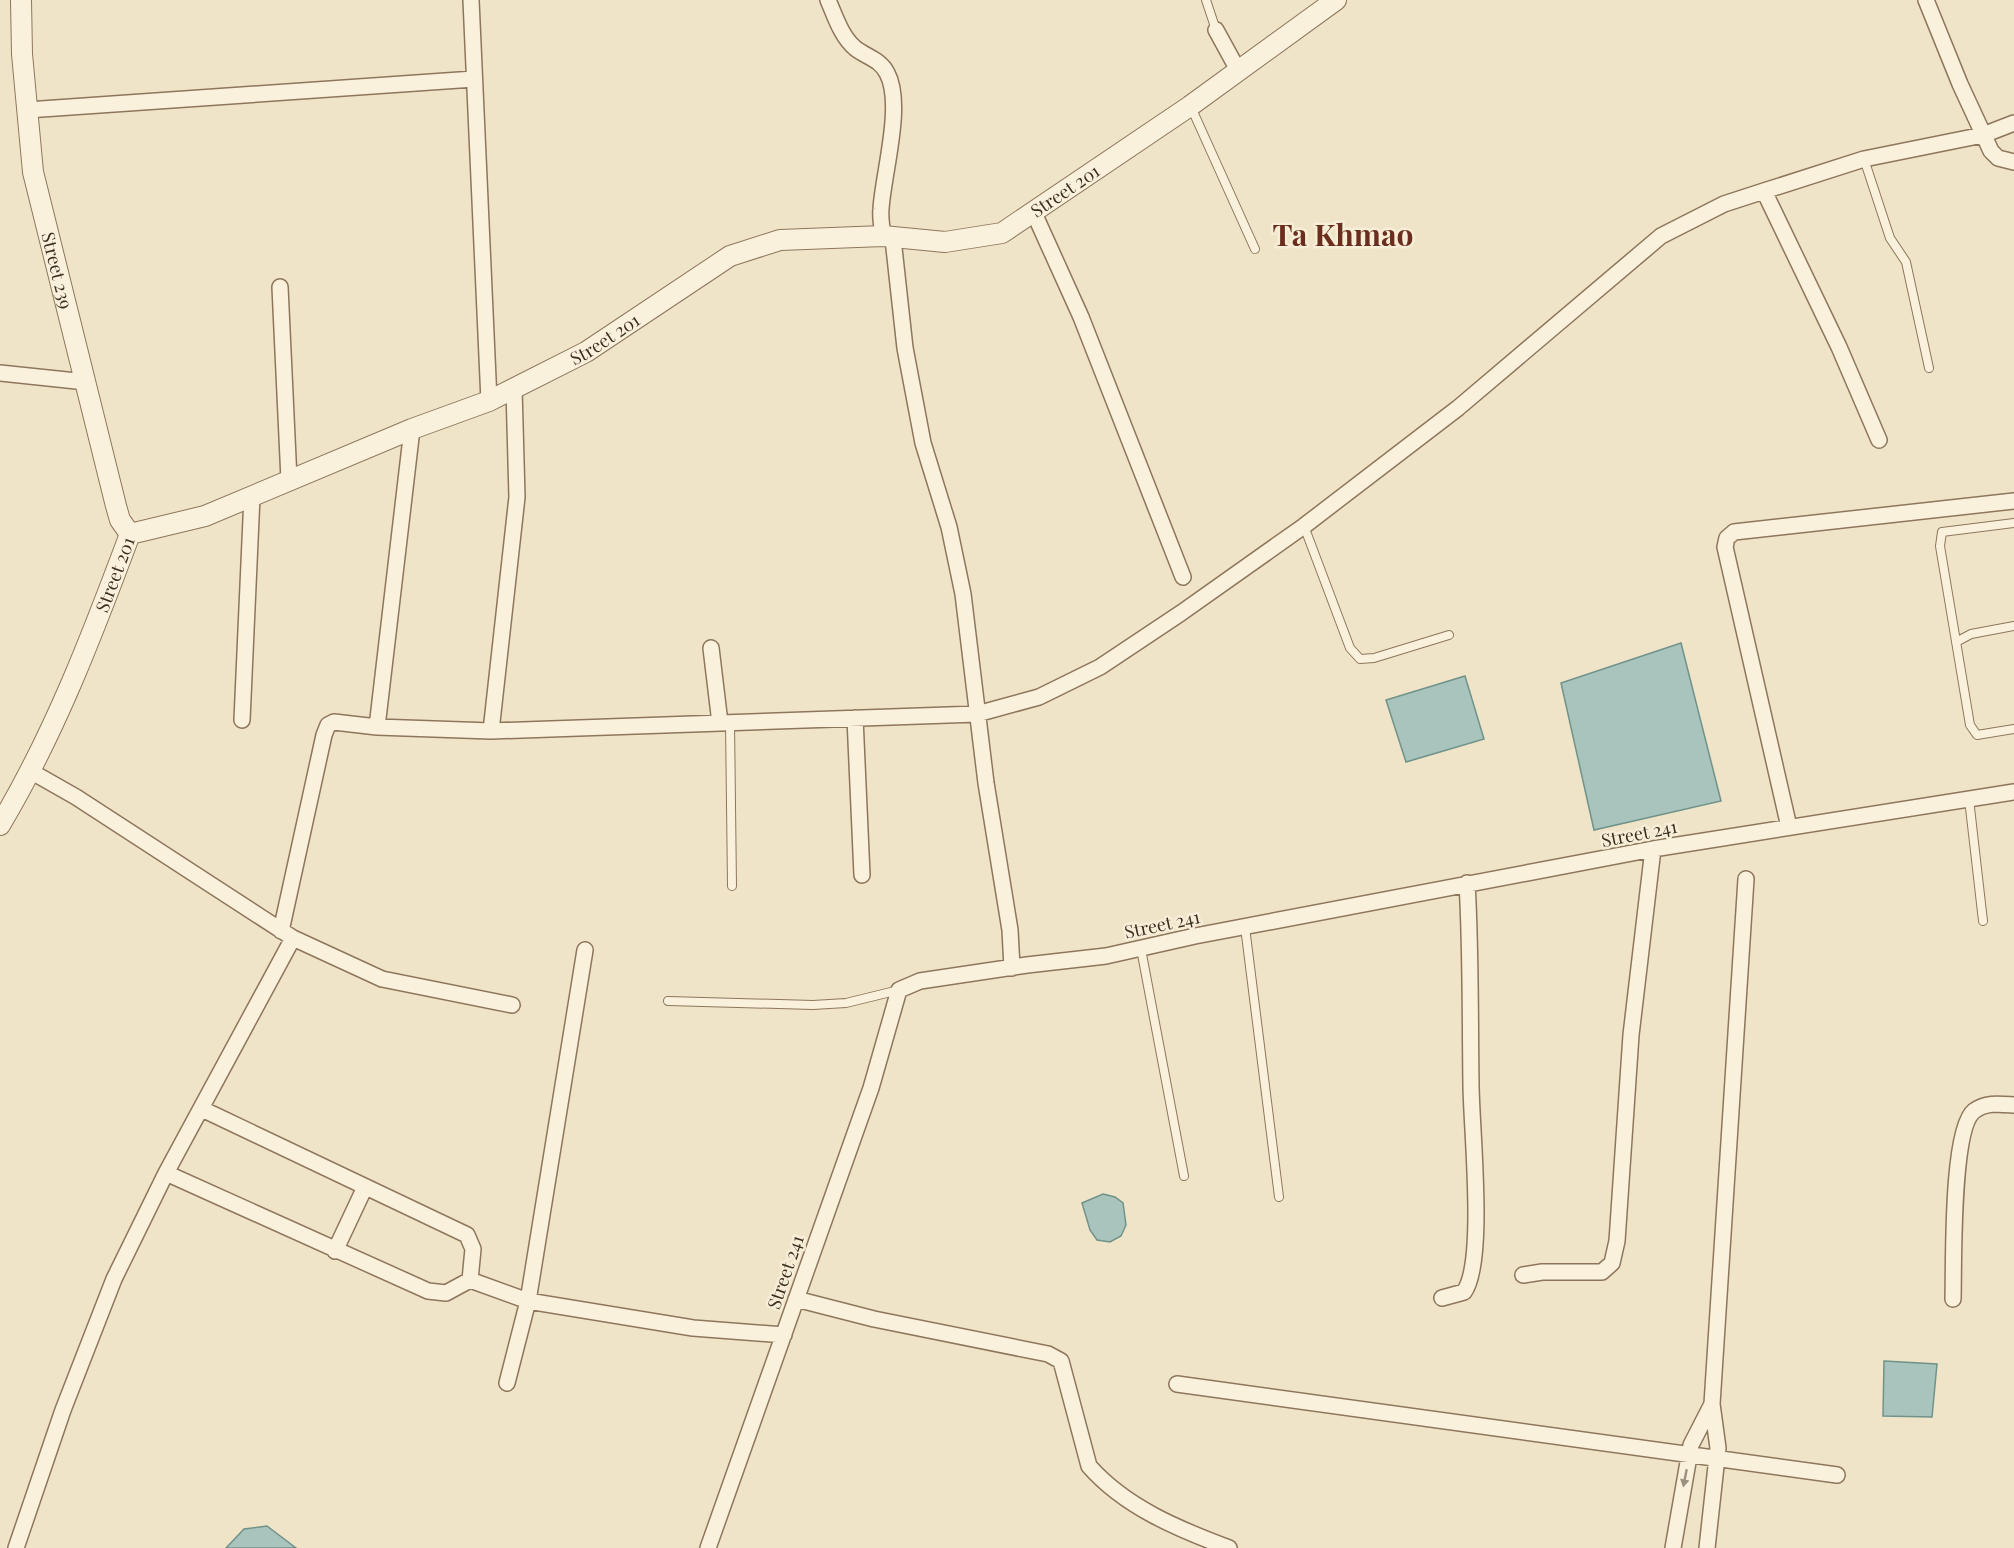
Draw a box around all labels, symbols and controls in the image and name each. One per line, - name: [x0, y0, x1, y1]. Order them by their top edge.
- street label: Street 201: [1026, 158, 1104, 222]
- district label: Ta Khmao: [1273, 214, 1413, 254]
- street label: Street 239: [36, 230, 79, 311]
- street label: Street 201: [566, 308, 644, 370]
- street label: Street 201: [90, 533, 140, 615]
- street label: Street 241: [1599, 814, 1679, 852]
- street label: Street 241: [1122, 904, 1202, 944]
- street label: Street 241: [761, 1232, 809, 1312]
- one-way arrow: [1680, 1469, 1689, 1488]

